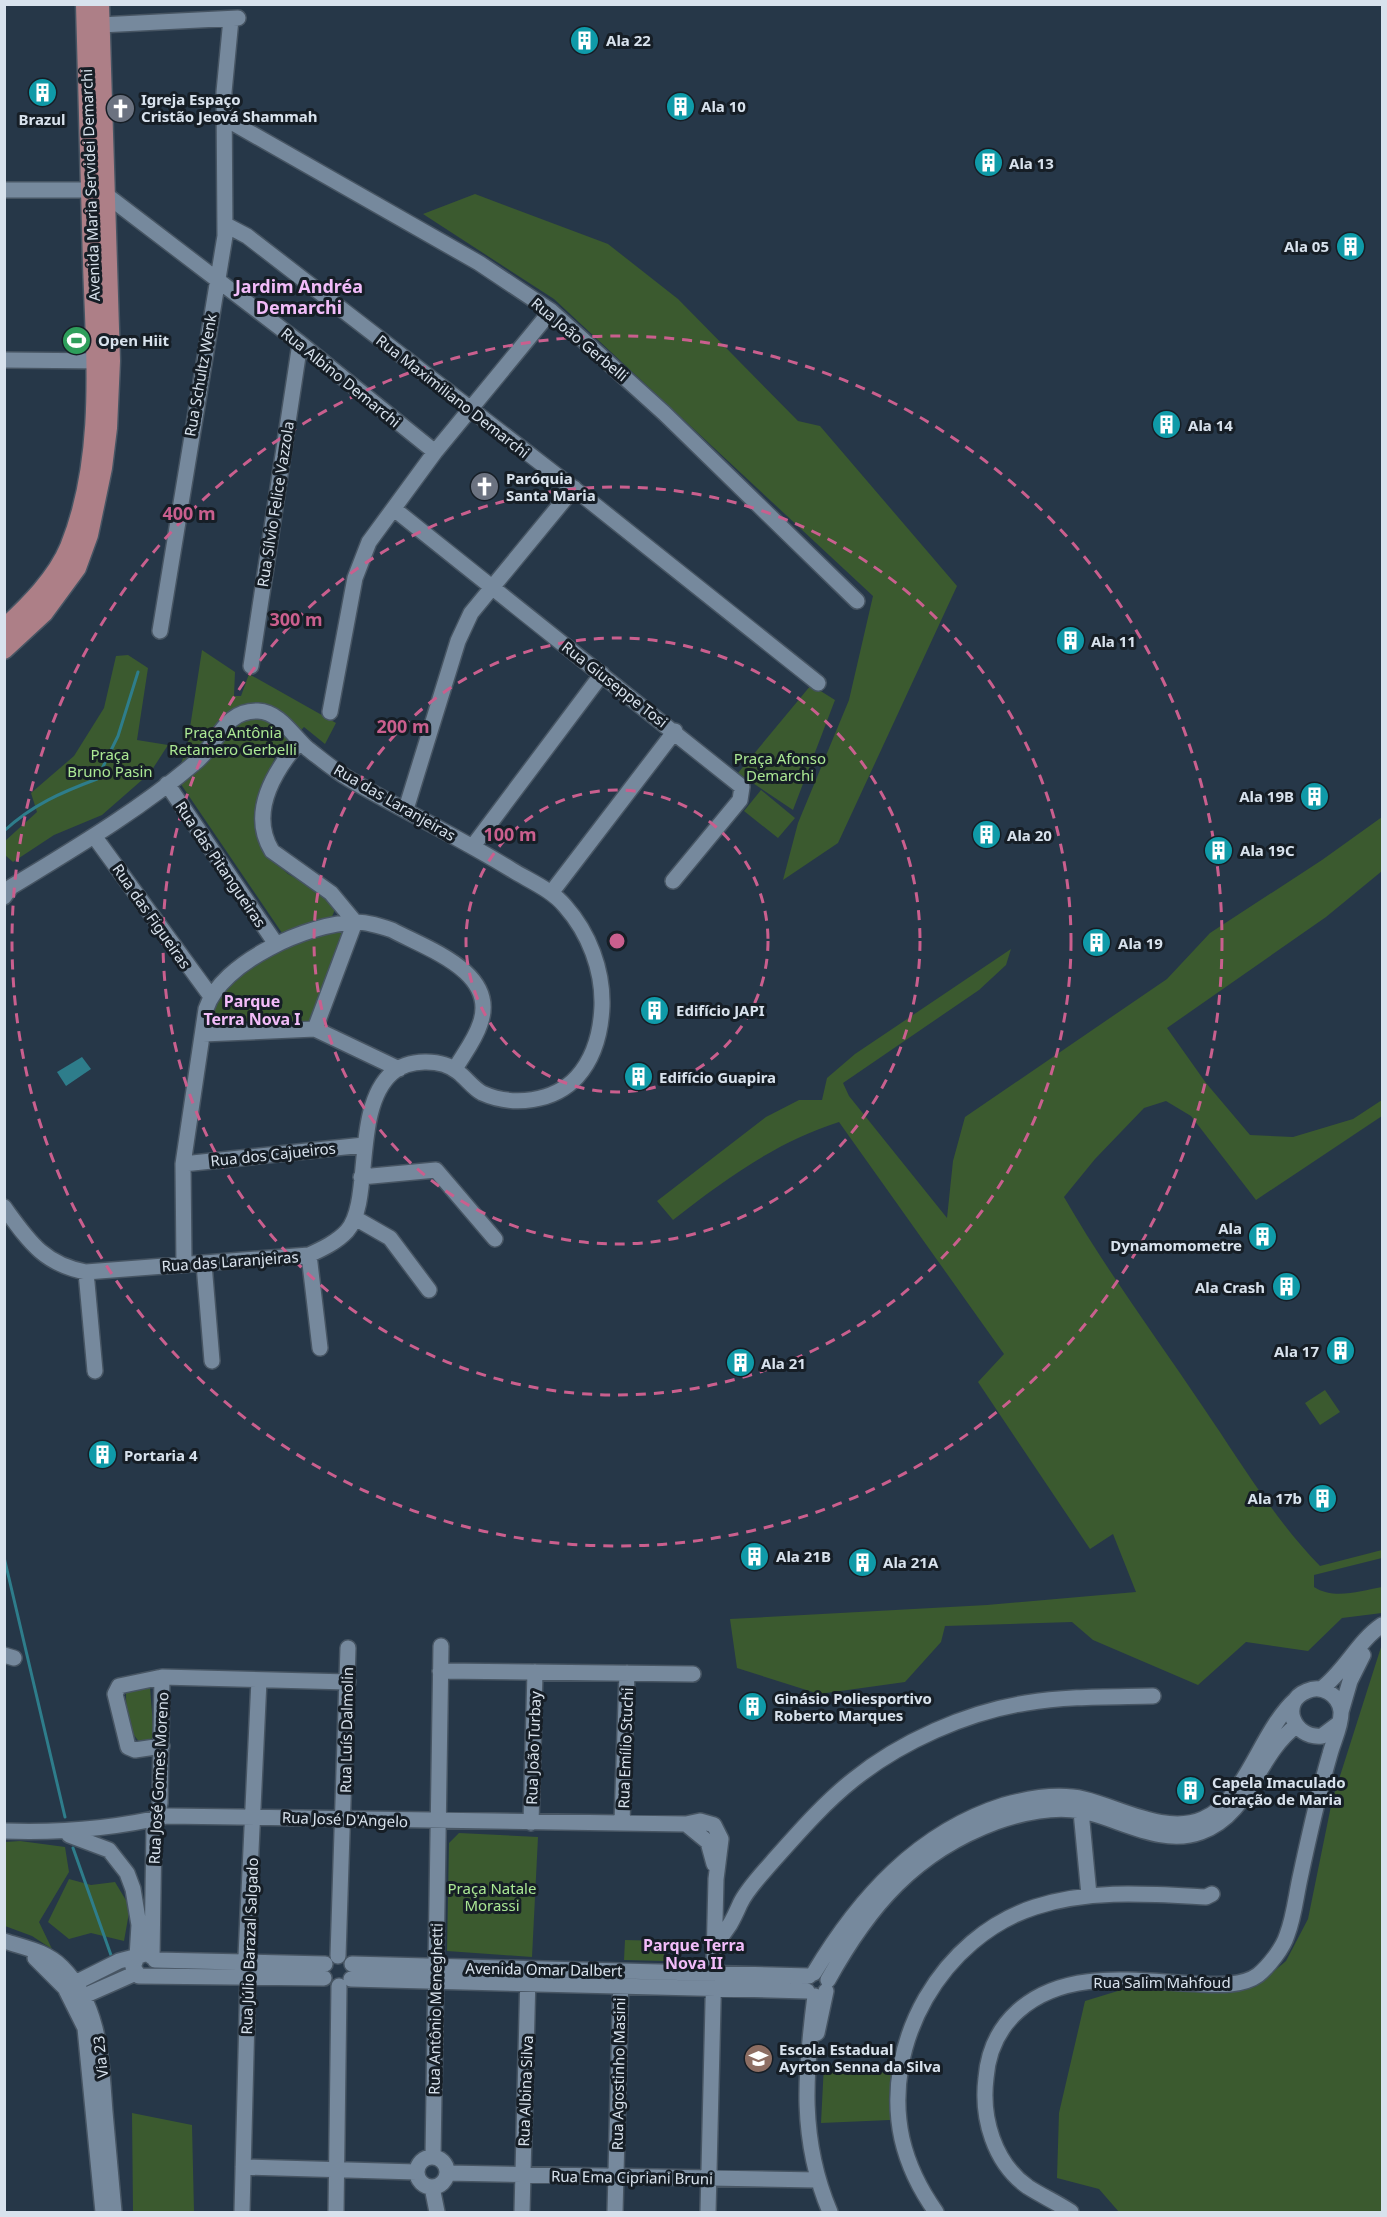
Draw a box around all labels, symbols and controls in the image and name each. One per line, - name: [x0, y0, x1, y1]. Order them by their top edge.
- building icon: Ala 22: [569, 24, 601, 56]
- place label: Ala 22: [606, 30, 651, 50]
- street label: Avenida Maria Servidei Demarchi: [76, 68, 104, 302]
- building icon: Brazul: [26, 76, 58, 108]
- place label: Igreja Espaço Cristão Jeová Shammah: [141, 89, 318, 126]
- building icon: Ala 10: [664, 90, 696, 122]
- church icon: Igreja Espaço Cristão Jeová Shammah: [104, 92, 136, 124]
- place label: Ala 10: [701, 96, 746, 116]
- place label: Brazul: [19, 109, 65, 129]
- building icon: Ala 13: [972, 147, 1004, 179]
- place label: Ala 13: [1009, 153, 1054, 173]
- building icon: Ala 05: [1334, 230, 1366, 262]
- place label: Ala 05: [1284, 236, 1329, 256]
- district label: Jardim Andréa Demarchi: [233, 274, 363, 319]
- street label: Rua João Gerbelli: [527, 293, 633, 385]
- street label: Rua Schultz Wenk: [179, 312, 221, 438]
- street label: Rua Albino Demarchi: [277, 323, 405, 431]
- sports icon: Open Hiit: [61, 324, 93, 356]
- place label: Open Hiit: [98, 330, 169, 350]
- street label: Rua Maximiliano Demarchi: [372, 330, 534, 462]
- building icon: Ala 14: [1151, 409, 1183, 441]
- place label: Ala 14: [1188, 415, 1233, 435]
- street label: Rua Sílvio Felice Vazzola: [252, 420, 298, 588]
- place label: Paróquia Santa Maria: [506, 468, 596, 505]
- church icon: Paróquia Santa Maria: [469, 471, 501, 503]
- text: 400 m: [162, 501, 216, 525]
- text: 300 m: [269, 607, 323, 631]
- building icon: Ala 11: [1054, 625, 1086, 657]
- place label: Ala 11: [1091, 631, 1136, 651]
- street label: Rua Giuseppe Tosi: [558, 636, 672, 732]
- text: 200 m: [376, 714, 430, 738]
- park label: Praça Antônia Retamero Gerbelli: [169, 722, 297, 759]
- park label: Praça Bruno Pasin: [67, 744, 153, 781]
- park label: Praça Afonso Demarchi: [734, 748, 826, 785]
- street label: Rua das Laranjeiras: [331, 759, 459, 845]
- building icon: Ala 19B: [1299, 780, 1331, 812]
- place label: Ala 19B: [1239, 786, 1294, 806]
- street label: Rua das Pitangueiras: [171, 797, 271, 931]
- building icon: Ala 20: [970, 819, 1002, 851]
- text: 100 m: [483, 822, 537, 846]
- place label: Ala 20: [1007, 825, 1052, 845]
- building icon: Ala 19C: [1203, 834, 1235, 866]
- place label: Ala 19C: [1240, 840, 1295, 860]
- street label: Rua das Figueiras: [108, 860, 196, 972]
- building icon: Ala 19: [1081, 927, 1113, 959]
- centre of rings: [607, 931, 627, 951]
- place label: Ala 19: [1118, 933, 1163, 953]
- district label: Parque Terra Nova I: [203, 990, 301, 1030]
- building icon: Edifício JAPI: [639, 994, 671, 1026]
- place label: Edifício JAPI: [676, 1000, 765, 1020]
- building icon: Edifício Guapira: [622, 1061, 654, 1093]
- place label: Edifício Guapira: [659, 1067, 776, 1087]
- street label: Rua dos Cajueiros: [209, 1137, 337, 1171]
- place label: Ala Dynamomometre: [1110, 1218, 1242, 1255]
- building icon: Ala Dynamomometre: [1247, 1221, 1279, 1253]
- street label: Rua das Laranjeiras: [161, 1246, 299, 1276]
- building icon: Ala Crash: [1270, 1271, 1302, 1303]
- place label: Ala Crash: [1195, 1277, 1265, 1297]
- building icon: Ala 17: [1324, 1335, 1356, 1367]
- place label: Ala 17: [1274, 1341, 1319, 1361]
- building icon: Ala 21: [724, 1347, 756, 1379]
- place label: Ala 21: [761, 1353, 806, 1373]
- building icon: Portaria 4: [87, 1439, 119, 1471]
- place label: Portaria 4: [124, 1445, 198, 1465]
- building icon: Ala 17b: [1307, 1482, 1339, 1514]
- place label: Ala 17b: [1248, 1488, 1302, 1508]
- building icon: Ala 21B: [739, 1540, 771, 1572]
- place label: Ala 21B: [776, 1546, 831, 1566]
- building icon: Ala 21A: [846, 1546, 878, 1578]
- place label: Ala 21A: [883, 1552, 939, 1572]
- street label: Rua Luís Dalmolin: [335, 1667, 357, 1793]
- street label: Rua Emílio Stuchi: [613, 1687, 637, 1809]
- place label: Ginásio Poliesportivo Roberto Marques: [774, 1688, 932, 1725]
- street label: Rua João Turbay: [521, 1690, 545, 1805]
- street label: Rua José Gomes Moreno: [143, 1691, 173, 1865]
- building icon: Ginásio Poliesportivo Roberto Marques: [737, 1691, 769, 1723]
- place label: Capela Imaculado Coração de Maria: [1212, 1772, 1346, 1809]
- building icon: Capela Imaculado Coração de Maria: [1175, 1775, 1207, 1807]
- street label: Rua José D'Angelo: [281, 1807, 409, 1831]
- street label: Rua Júlio Barazal Salgado: [236, 1857, 262, 2035]
- park label: Praça Natale Morassi: [448, 1878, 536, 1915]
- street label: Rua Antônio Meneghetti: [424, 1923, 446, 2095]
- district label: Parque Terra Nova II: [643, 1934, 745, 1974]
- street label: Avenida Omar Dalbert: [465, 1958, 623, 1980]
- street label: Rua Salim Mahfoud: [1093, 1972, 1231, 1992]
- street label: Rua Agostinho Masini: [607, 1997, 629, 2151]
- street label: Via 23: [88, 2035, 112, 2079]
- street label: Rua Albina Silva: [513, 2035, 537, 2147]
- place label: Escola Estadual Ayrton Senna da Silva: [779, 2039, 941, 2076]
- school or university icon: Escola Estadual Ayrton Senna da Silva: [742, 2042, 774, 2074]
- street label: Rua Ema Cipriani Bruni: [551, 2166, 713, 2188]

